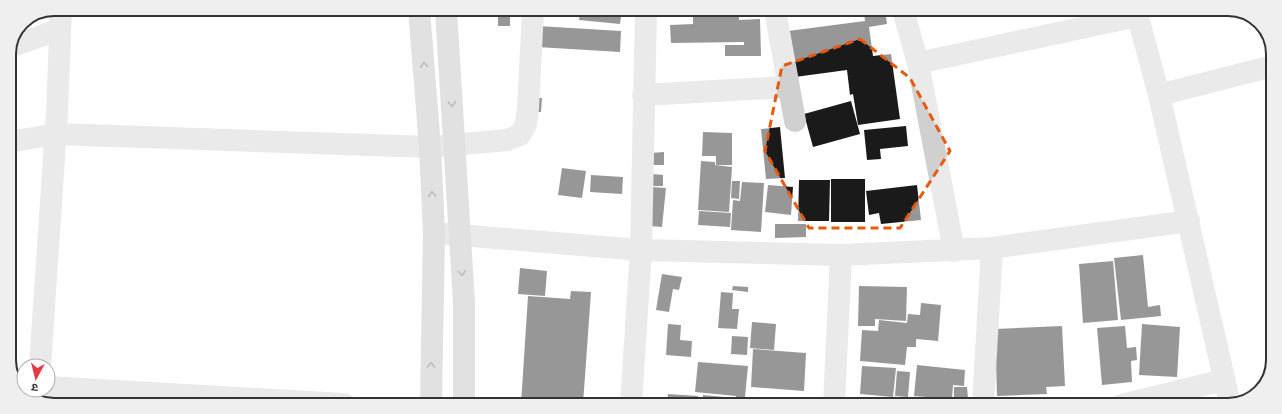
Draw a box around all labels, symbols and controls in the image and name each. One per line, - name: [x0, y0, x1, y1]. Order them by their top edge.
- one-way arrow: [419, 62, 428, 68]
- one-way arrow: [448, 101, 457, 107]
- one-way arrow: [428, 191, 436, 197]
- one-way arrow: [458, 270, 467, 276]
- north arrow: [16, 358, 56, 398]
- one-way arrow: [427, 362, 436, 368]
- text: उ: [30, 382, 39, 395]

